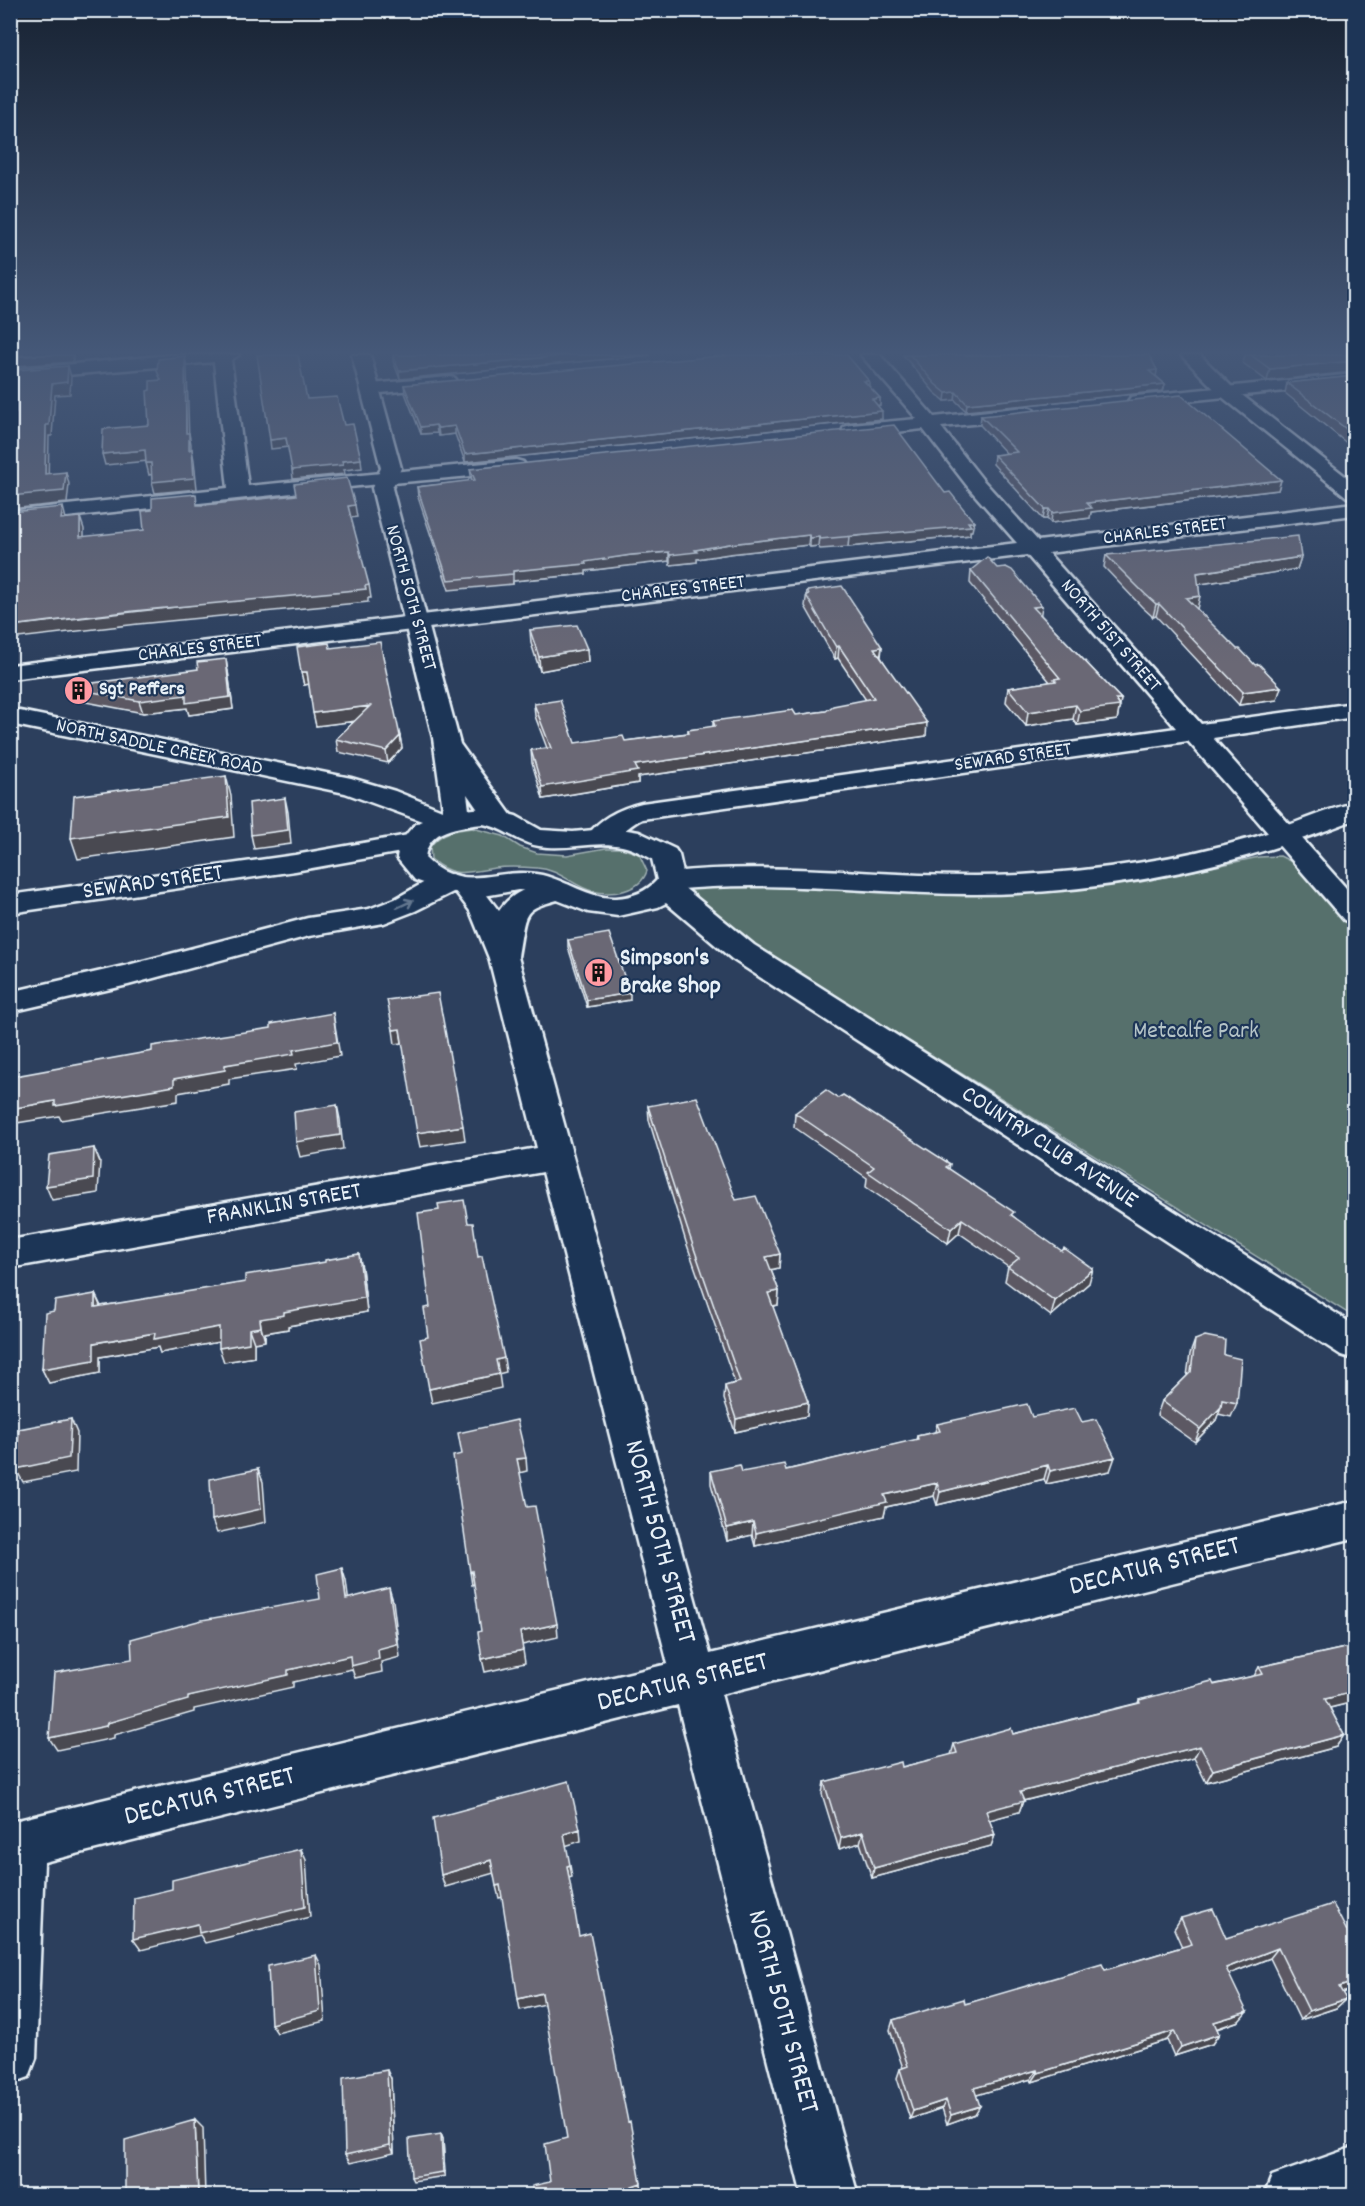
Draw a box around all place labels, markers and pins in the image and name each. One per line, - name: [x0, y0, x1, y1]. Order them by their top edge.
- building icon: Sgt Peffers: [62, 674, 94, 706]
- place label: Sgt Peffers: [99, 676, 185, 704]
- place label: Simpson's Brake Shop: [620, 942, 721, 1004]
- building icon: Simpson's Brake Shop: [583, 957, 615, 989]

